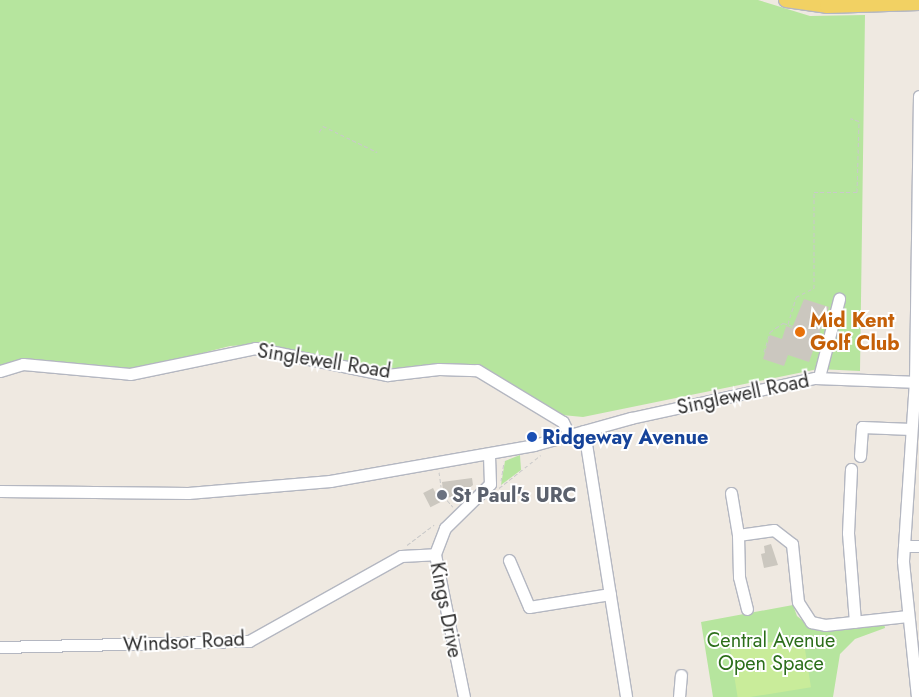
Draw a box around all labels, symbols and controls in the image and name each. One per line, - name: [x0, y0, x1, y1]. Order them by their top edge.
- place label: Mid Kent Golf Club: [810, 309, 900, 356]
- marker: Mid Kent Golf Club: [794, 326, 806, 338]
- street label: Singlewell Road: [256, 339, 392, 383]
- street label: Singlewell Road: [675, 368, 811, 420]
- place label: Ridgeway Avenue: [542, 425, 708, 449]
- marker: Ridgeway Avenue: [526, 431, 538, 443]
- place label: St Paul's URC: [452, 483, 577, 507]
- marker: St Paul's URC: [436, 489, 448, 501]
- street label: Kings Drive: [425, 560, 467, 660]
- street label: Windsor Road: [123, 627, 245, 657]
- park label: Central Avenue Open Space: [707, 629, 835, 676]

